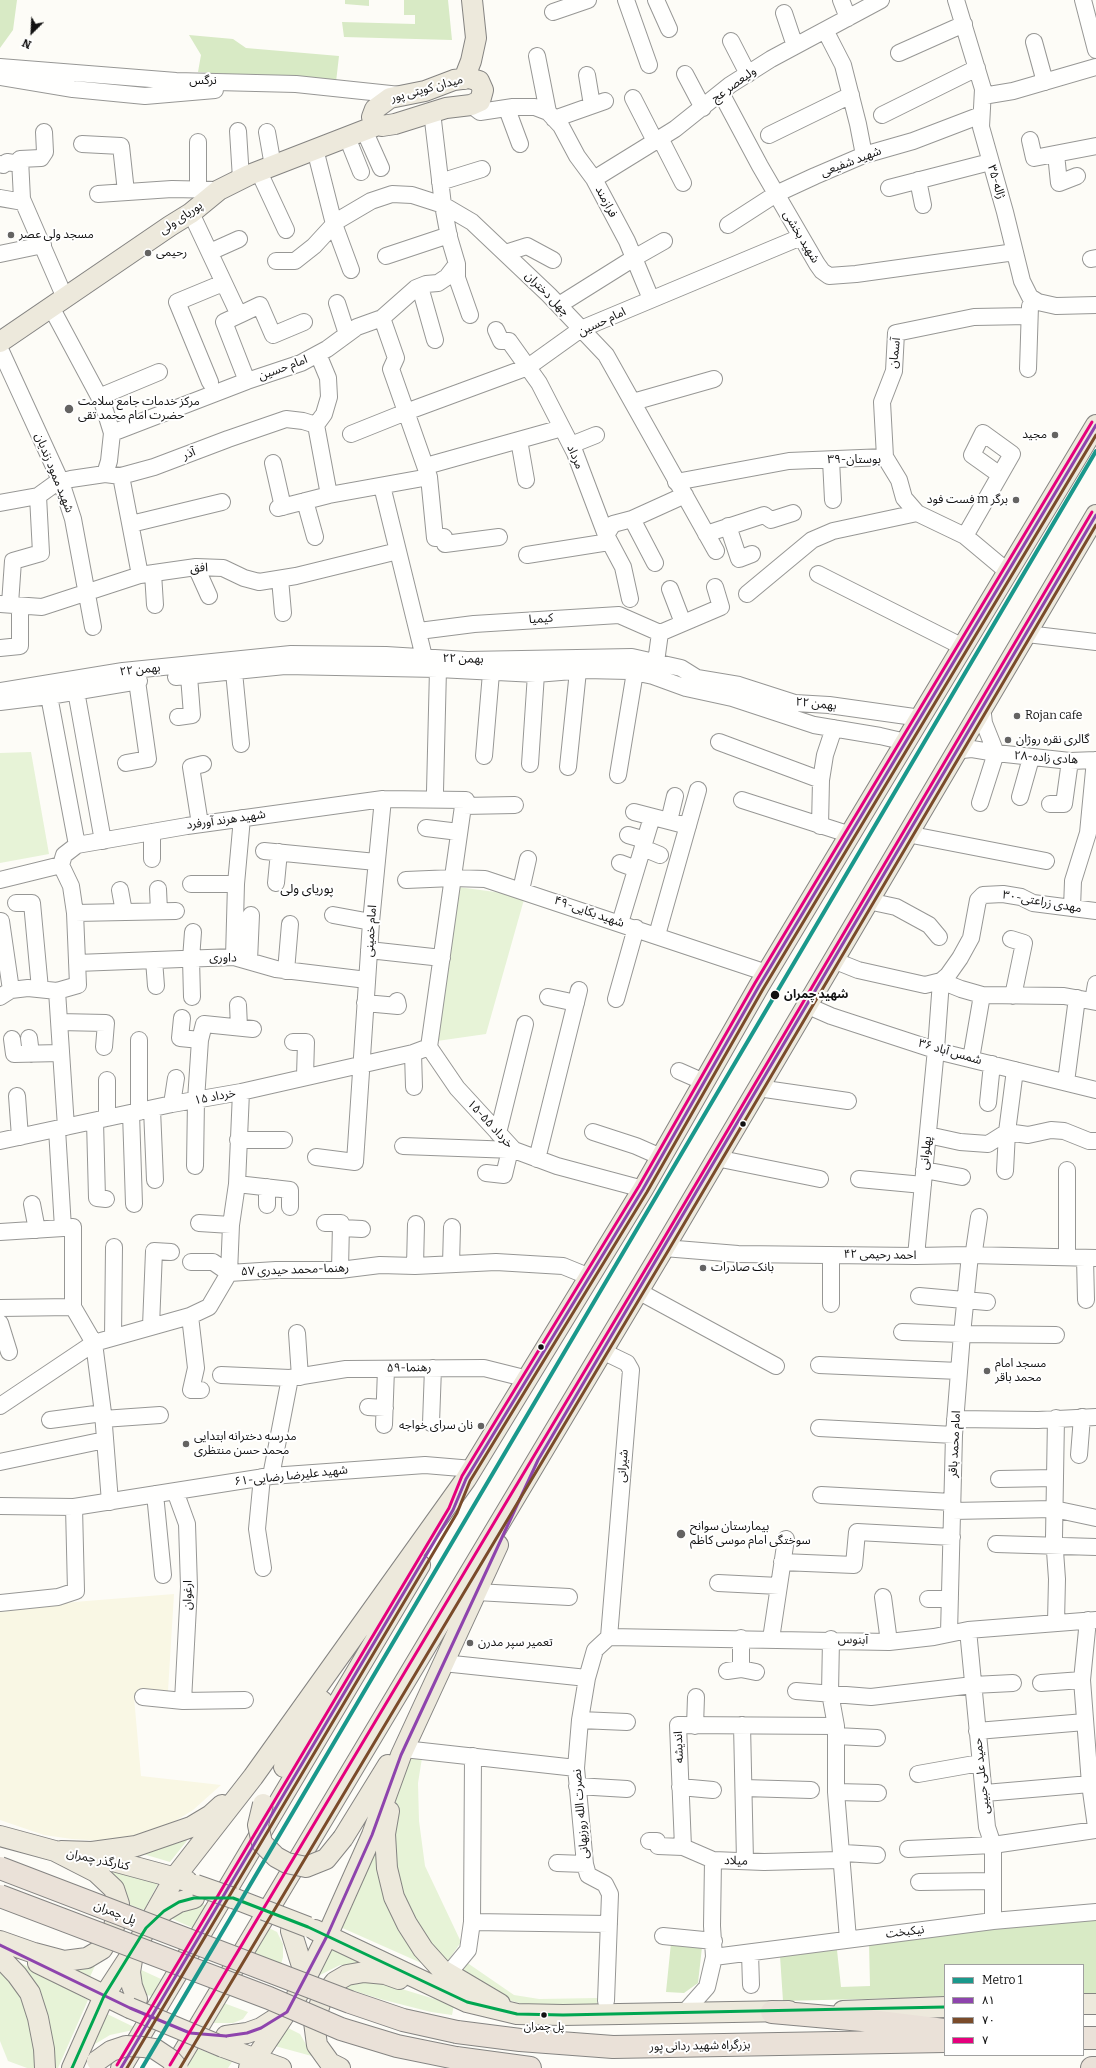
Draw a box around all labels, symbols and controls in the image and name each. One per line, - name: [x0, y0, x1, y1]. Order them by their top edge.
- north arrow: [12, 12, 52, 52]
- text: N: [20, 36, 33, 51]
- street label: ولیعصر عج: [709, 64, 759, 106]
- street label: میدان کویتی پور: [389, 72, 465, 106]
- street label: نرگس: [189, 74, 217, 88]
- street label: شهید شفیعی: [819, 144, 883, 180]
- street label: ۳۵-ژاله: [984, 163, 1008, 201]
- street label: فرازمند: [592, 184, 620, 220]
- street label: پوریای ولی: [157, 198, 205, 238]
- street label: شهید بخشی: [780, 208, 822, 266]
- place label: مسجد ولی عصر: [19, 228, 94, 242]
- marker: مسجد ولی عصر: [6, 230, 16, 240]
- place label: رحیمی: [156, 246, 187, 260]
- marker: رحیمی: [143, 248, 153, 258]
- street label: چهل دختران: [522, 269, 572, 319]
- street label: امام حسین: [576, 305, 628, 339]
- street label: آسمان: [886, 337, 904, 369]
- street label: امام حسین: [256, 352, 310, 384]
- place label: مرکز خدمات جامع سلامت حضرت امام محمد تقی: [78, 395, 200, 423]
- marker: مرکز خدمات جامع سلامت حضرت امام محمد تقی: [63, 403, 75, 415]
- place label: مجید: [1022, 428, 1047, 442]
- marker: مجید: [1050, 430, 1060, 440]
- street label: شهید ممود زندیان: [31, 431, 77, 515]
- street label: مرداد: [563, 443, 587, 471]
- street label: آذر: [180, 445, 198, 463]
- street label: ۳۹-بوستان: [827, 453, 881, 467]
- place label: فست فود m برگر: [927, 493, 1008, 507]
- marker: فست فود m برگر: [1011, 495, 1021, 505]
- street label: افق: [190, 560, 208, 576]
- street label: کیمیا: [528, 611, 554, 627]
- street label: ۲۲ بهمن: [442, 651, 484, 667]
- street label: ۲۲ بهمن: [119, 661, 161, 679]
- street label: ۲۲ بهمن: [795, 695, 837, 713]
- place label: Rojan cafe: [1025, 709, 1082, 723]
- marker: Rojan cafe: [1012, 711, 1022, 721]
- place label: گالری نقره روژان: [1016, 733, 1089, 747]
- marker: گالری نقره روژان: [1003, 735, 1013, 745]
- street label: ۲۸-هادی زاده: [1013, 749, 1079, 767]
- street label: شهید هرند آورفرد: [186, 807, 266, 833]
- district label: پوریای ولی: [280, 881, 334, 897]
- street label: ۳۰-مهدی زراعتی: [1001, 888, 1083, 916]
- street label: ۴۹-شهید بکایی: [552, 893, 626, 931]
- street label: امام خمینی: [362, 904, 380, 958]
- street label: داوری: [209, 951, 237, 965]
- place label: شهید چمران: [784, 988, 848, 1002]
- marker: شهید چمران: [769, 989, 781, 1001]
- street label: شمس آباد ۳۶: [917, 1036, 983, 1068]
- street label: ۱۵ خرداد: [193, 1086, 237, 1108]
- street label: ۱۵-۵۵ خرداد: [464, 1097, 516, 1151]
- unlabelled marker: [738, 1119, 748, 1129]
- street label: پهلوانی: [917, 1135, 935, 1171]
- street label: ۴۲ احمد رحیمی: [843, 1247, 917, 1263]
- street label: ۵۷ رهنما-محمد حیدری: [241, 1261, 349, 1279]
- place label: بانک صادرات: [711, 1261, 774, 1275]
- marker: بانک صادرات: [698, 1263, 708, 1273]
- unlabelled marker: [536, 1342, 546, 1352]
- place label: مسجد امام محمد باقر: [995, 1357, 1046, 1385]
- street label: ۵۹-رهنما: [387, 1360, 431, 1376]
- marker: مسجد امام محمد باقر: [982, 1366, 992, 1376]
- street label: امام محمد باقر: [946, 1410, 964, 1478]
- place label: نان سرای خواجه: [399, 1419, 473, 1433]
- marker: نان سرای خواجه: [476, 1421, 486, 1431]
- place label: مدرسه دخترانه ابتدایی محمد حسن منتظری: [194, 1430, 297, 1458]
- marker: مدرسه دخترانه ابتدایی محمد حسن منتظری: [181, 1439, 191, 1449]
- street label: شیرانی: [614, 1449, 632, 1483]
- street label: ۶۱-شهید علیرضا رضایی: [234, 1463, 348, 1489]
- place label: بیمارستان سوانح سوختگی امام موسی کاظم: [690, 1520, 811, 1548]
- marker: بیمارستان سوانح سوختگی امام موسی کاظم: [675, 1528, 687, 1540]
- street label: ارغوان: [181, 1580, 195, 1610]
- street label: آبنوس: [838, 1632, 868, 1648]
- place label: تعمیر سپر مدرن: [478, 1636, 553, 1650]
- marker: تعمیر سپر مدرن: [465, 1638, 475, 1648]
- street label: اندیشه: [671, 1731, 687, 1763]
- street label: حمید علی حبیبی: [971, 1737, 993, 1815]
- street label: نصرت الله روزبهانی: [570, 1768, 592, 1860]
- street label: کنارگذر چمران: [65, 1846, 131, 1874]
- street label: میلاد: [724, 1853, 748, 1869]
- street label: پل چمران: [92, 1898, 138, 1928]
- street label: نیکبخت: [885, 1922, 925, 1942]
- legend: [944, 1964, 1084, 2056]
- text: Metro 1: [982, 1973, 1023, 1987]
- text: ۸۱: [982, 1993, 995, 2007]
- marker: پل چمران: [539, 2010, 549, 2020]
- text: ۷۰: [982, 2013, 995, 2027]
- place label: پل چمران: [524, 2020, 564, 2034]
- text: ۷: [982, 2033, 988, 2047]
- street label: بزرگراه شهید ردانی پور: [649, 2038, 751, 2054]

